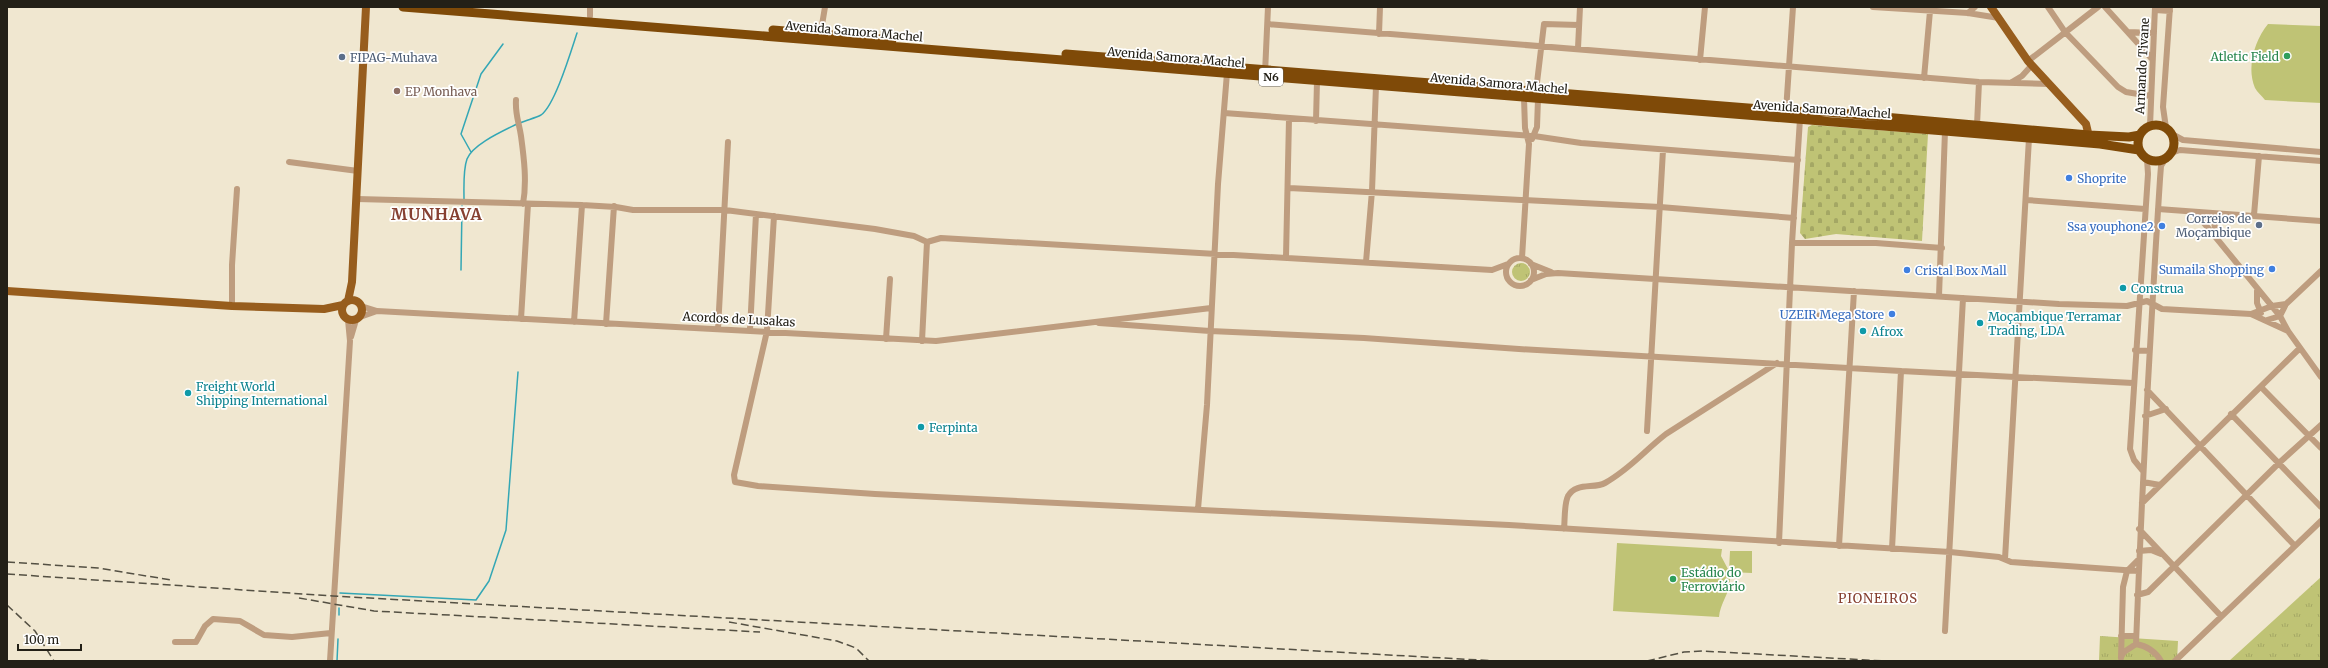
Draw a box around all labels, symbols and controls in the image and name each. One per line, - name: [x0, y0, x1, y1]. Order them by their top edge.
- street label: Avenida Samora Machel: [783, 17, 924, 45]
- street label: Armando Tivane: [2132, 17, 2152, 116]
- street label: Avenida Samora Machel: [1105, 43, 1246, 71]
- place label: Atletic Field: [2209, 49, 2279, 64]
- place label: FIPAG-Muhava: [350, 50, 438, 65]
- marker: Atletic Field: [2282, 51, 2292, 61]
- marker: FIPAG-Muhava: [337, 52, 347, 62]
- road number: N6: [1259, 68, 1283, 86]
- street label: Avenida Samora Machel: [1428, 69, 1569, 97]
- place label: EP Monhava: [405, 84, 478, 99]
- marker: EP Monhava: [392, 86, 402, 96]
- street label: Avenida Samora Machel: [1751, 97, 1892, 121]
- place label: Shoprite: [2077, 171, 2126, 186]
- marker: Shoprite: [2064, 173, 2074, 183]
- district label: MUNHAVA: [391, 204, 483, 224]
- place label: Correios de Moçambique: [2176, 211, 2251, 240]
- place label: Ssa youphone2: [2067, 219, 2154, 234]
- marker: Correios de Moçambique: [2254, 220, 2264, 230]
- marker: Ssa youphone2: [2157, 221, 2167, 231]
- place label: Sumaila Shopping: [2159, 262, 2265, 277]
- place label: Cristal Box Mall: [1915, 263, 2007, 278]
- marker: Sumaila Shopping: [2267, 264, 2277, 274]
- marker: Cristal Box Mall: [1902, 265, 1912, 275]
- place label: Construa: [2131, 281, 2184, 296]
- marker: Construa: [2118, 283, 2128, 293]
- place label: UZEIR Mega Store: [1780, 307, 1884, 322]
- street label: Acordos de Lusakas: [681, 308, 796, 329]
- marker: UZEIR Mega Store: [1887, 309, 1897, 319]
- place label: Moçambique Terramar Trading, LDA: [1988, 309, 2122, 338]
- marker: Moçambique Terramar Trading, LDA: [1975, 318, 1985, 328]
- place label: Afrox: [1870, 324, 1904, 339]
- marker: Afrox: [1858, 326, 1868, 336]
- place label: Freight World Shipping International: [196, 379, 328, 408]
- marker: Freight World Shipping International: [183, 388, 193, 398]
- place label: Ferpinta: [929, 420, 978, 435]
- marker: Ferpinta: [916, 422, 926, 432]
- place label: Estádio do Ferroviário: [1681, 565, 1745, 594]
- marker: Estádio do Ferroviário: [1668, 574, 1678, 584]
- district label: PIONEIROS: [1838, 590, 1918, 607]
- scale bar: [18, 626, 81, 652]
- text: 100 m: [24, 632, 59, 647]

